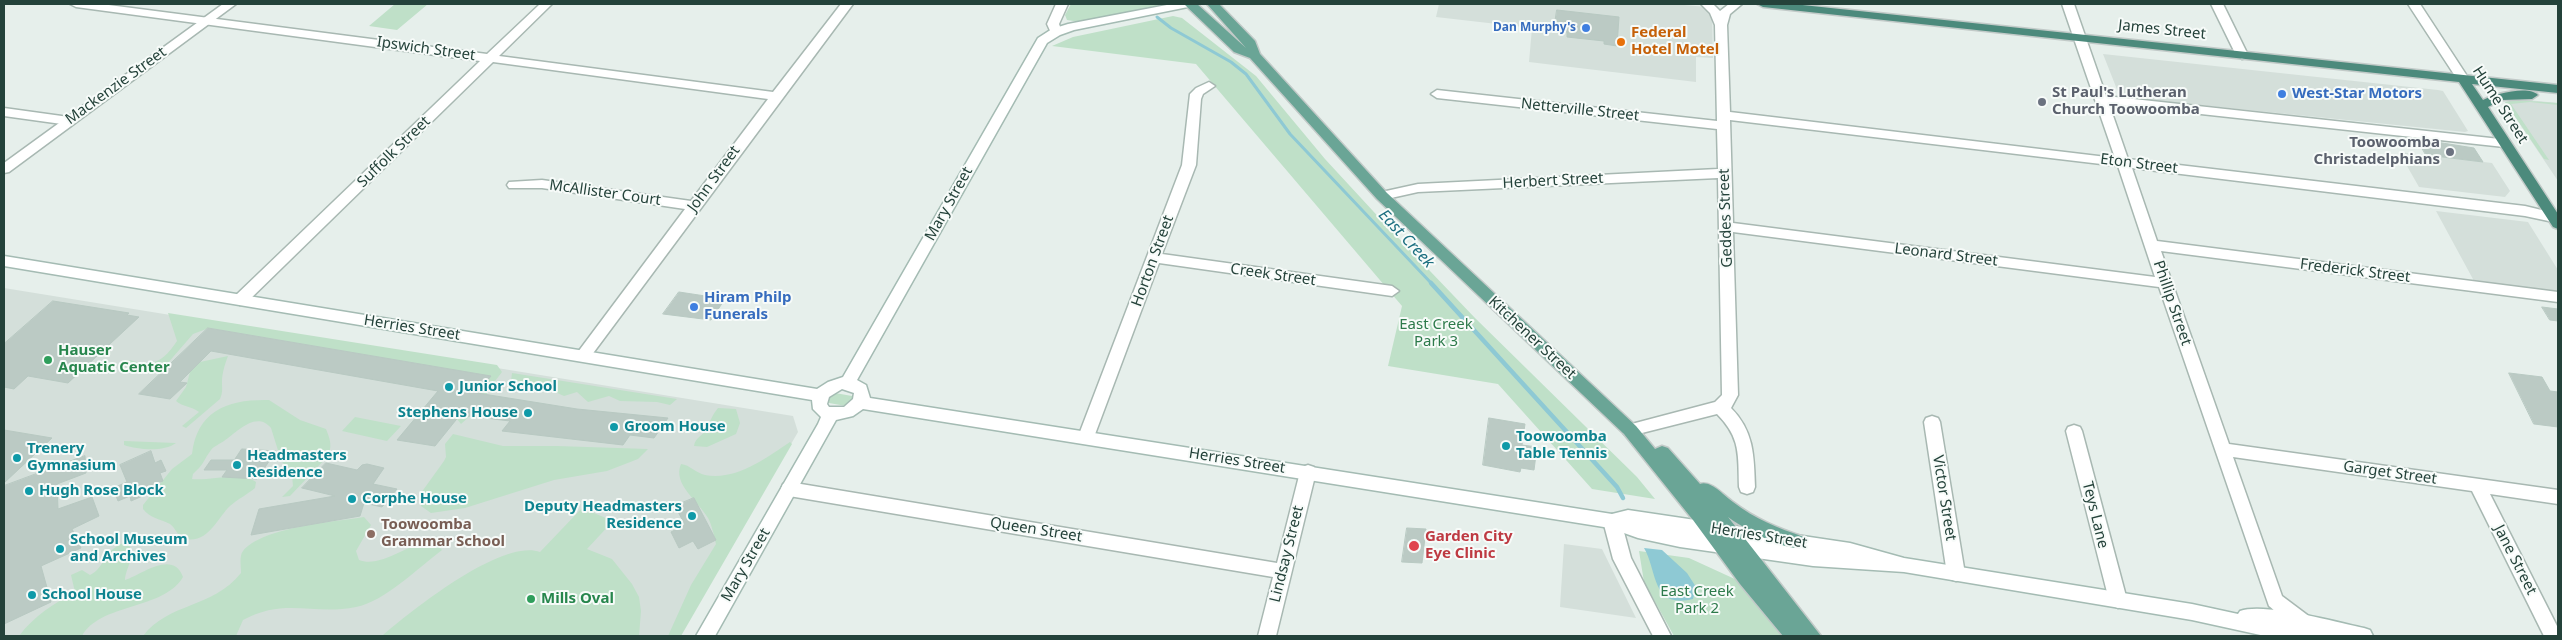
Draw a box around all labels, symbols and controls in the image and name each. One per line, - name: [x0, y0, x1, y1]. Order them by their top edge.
- street label: James Street: [2117, 16, 2207, 44]
- place label: Dan Murphy's: [1493, 21, 1576, 35]
- marker: Dan Murphy's: [1580, 22, 1592, 34]
- place label: Federal Hotel Motel: [1631, 24, 1719, 59]
- street label: Ipswich Street: [376, 33, 476, 65]
- marker: Federal Hotel Motel: [1615, 36, 1627, 48]
- street label: Mackenzie Street: [62, 43, 170, 129]
- street label: Hume Street: [2468, 63, 2532, 147]
- place label: St Paul's Lutheran Church Toowoomba: [2052, 84, 2200, 119]
- place label: West-Star Motors: [2292, 85, 2422, 103]
- marker: West-Star Motors: [2276, 88, 2288, 100]
- street label: Netterville Street: [1520, 95, 1640, 125]
- marker: St Paul's Lutheran Church Toowoomba: [2036, 96, 2048, 108]
- street label: Suffolk Street: [354, 113, 434, 191]
- place label: Toowoomba Christadelphians: [2314, 134, 2440, 169]
- street label: John Street: [684, 142, 744, 216]
- marker: Toowoomba Christadelphians: [2444, 146, 2456, 158]
- street label: Eton Street: [2099, 150, 2179, 178]
- street label: Mary Street: [921, 164, 977, 244]
- street label: Geddes Street: [1715, 168, 1737, 268]
- street label: Herbert Street: [1502, 169, 1604, 193]
- street label: McAllister Court: [548, 176, 662, 210]
- water label: East Creek: [1374, 206, 1438, 272]
- street label: Horton Street: [1128, 213, 1178, 309]
- street label: Leonard Street: [1893, 240, 1999, 270]
- street label: Frederick Street: [2299, 255, 2411, 287]
- street label: Phillip Street: [2149, 258, 2195, 348]
- street label: Creek Street: [1229, 260, 1317, 290]
- place label: Hiram Philp Funerals: [704, 289, 791, 324]
- street label: Kitchener Street: [1484, 293, 1580, 383]
- marker: Hiram Philp Funerals: [688, 301, 700, 313]
- street label: Herries Street: [363, 312, 461, 344]
- park label: East Creek Park 3: [1399, 316, 1473, 351]
- place label: Hauser Aquatic Center: [58, 342, 170, 377]
- marker: Hauser Aquatic Center: [42, 354, 54, 366]
- place label: Junior School: [459, 378, 557, 396]
- marker: Junior School: [443, 381, 455, 393]
- place label: Stephens House: [398, 404, 518, 422]
- marker: Stephens House: [522, 407, 534, 419]
- place label: Groom House: [624, 418, 726, 436]
- marker: Groom House: [608, 421, 620, 433]
- place label: Toowoomba Table Tennis: [1516, 428, 1607, 463]
- place label: Trenery Gymnasium: [27, 440, 116, 475]
- marker: Toowoomba Table Tennis: [1500, 440, 1512, 452]
- street label: Herries Street: [1188, 445, 1286, 477]
- place label: Headmasters Residence: [247, 447, 347, 482]
- marker: Trenery Gymnasium: [11, 452, 23, 464]
- street label: Victor Street: [1928, 454, 1960, 542]
- street label: Garget Street: [2342, 458, 2438, 488]
- marker: Headmasters Residence: [231, 459, 243, 471]
- street label: Teys Lane: [2078, 480, 2112, 550]
- place label: Hugh Rose Block: [39, 482, 164, 500]
- marker: Hugh Rose Block: [23, 485, 35, 497]
- place label: Corphe House: [362, 490, 467, 508]
- marker: Corphe House: [346, 493, 358, 505]
- place label: Deputy Headmasters Residence: [524, 498, 682, 533]
- street label: Lindsay Street: [1266, 504, 1308, 604]
- marker: Deputy Headmasters Residence: [686, 510, 698, 522]
- street label: Queen Street: [989, 514, 1083, 546]
- place label: Toowoomba Grammar School: [381, 516, 505, 551]
- street label: Herries Street: [1710, 520, 1808, 552]
- street label: Jane Street: [2490, 522, 2540, 598]
- street label: Mary Street: [718, 525, 774, 605]
- marker: Toowoomba Grammar School: [365, 528, 377, 540]
- place label: Garden City Eye Clinic: [1425, 528, 1513, 563]
- place label: School Museum and Archives: [70, 531, 188, 566]
- marker: Garden City Eye Clinic: [1407, 539, 1421, 553]
- marker: School Museum and Archives: [54, 543, 66, 555]
- park label: East Creek Park 2: [1660, 583, 1734, 618]
- place label: School House: [42, 586, 142, 604]
- marker: School House: [26, 589, 38, 601]
- place label: Mills Oval: [541, 590, 614, 608]
- marker: Mills Oval: [525, 593, 537, 605]

